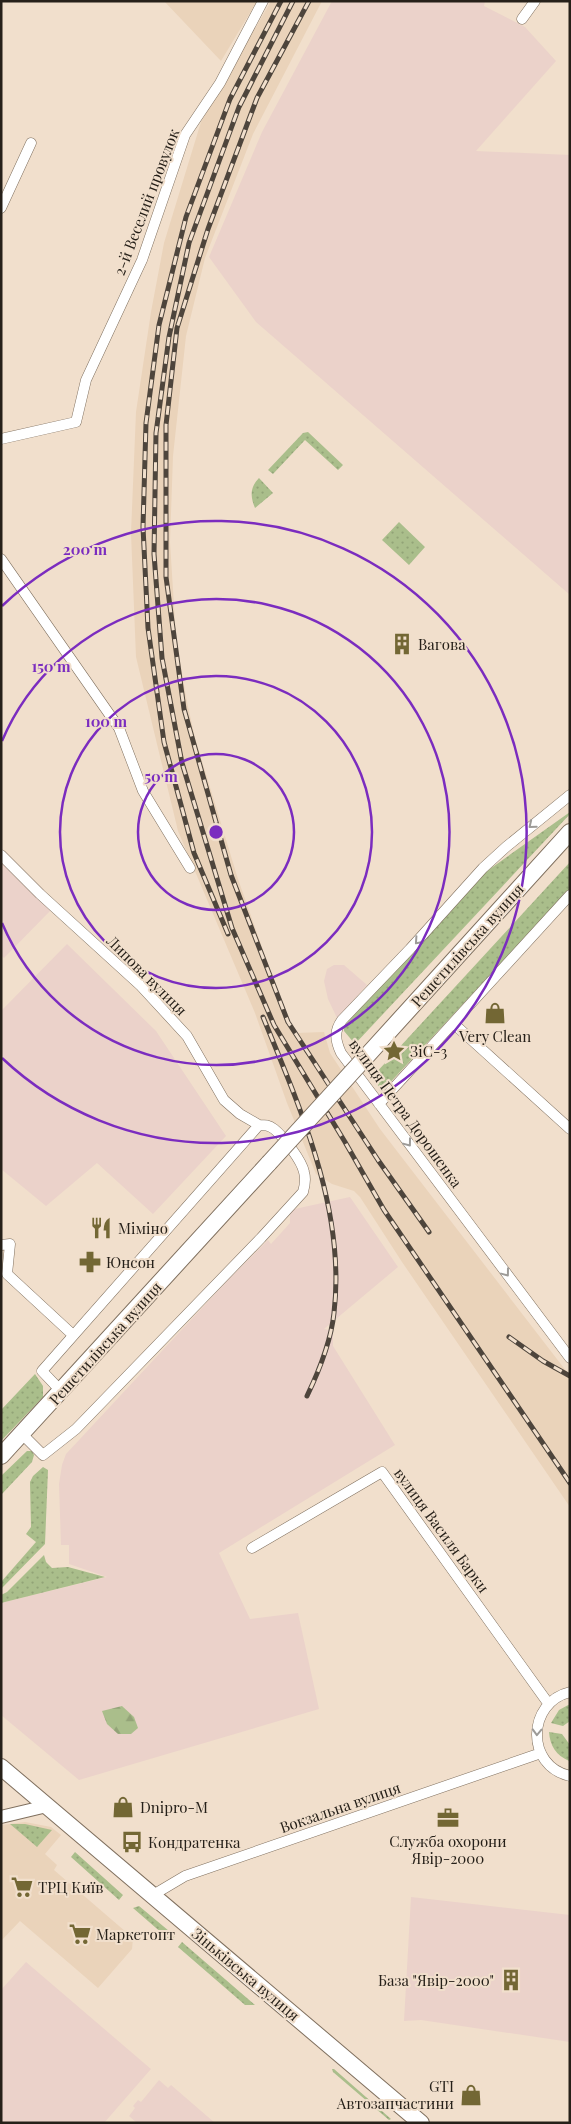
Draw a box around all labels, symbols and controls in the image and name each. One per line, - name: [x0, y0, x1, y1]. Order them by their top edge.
- street label: 2-й Веселий провулок: [109, 125, 183, 278]
- text: 200 m: [63, 539, 108, 559]
- building icon: Вагова: [389, 631, 415, 657]
- place label: Вагова: [418, 634, 466, 654]
- text: 150 m: [31, 656, 71, 676]
- text: 100 m: [85, 711, 128, 731]
- text: 50 m: [144, 766, 178, 786]
- one-way arrow: [529, 820, 538, 828]
- centre of rings: [207, 823, 225, 841]
- street label: Решетилівська вулиця: [406, 879, 528, 1011]
- street label: Липова вулиця: [102, 930, 191, 1019]
- one-way arrow: [415, 935, 424, 944]
- shop icon: Very Clean: [482, 1000, 508, 1026]
- place label: Very Clean: [458, 1026, 531, 1046]
- street label: вулиця Петра Дорошенка: [345, 1034, 467, 1192]
- place icon: ЗіС-3: [381, 1038, 407, 1064]
- place label: ЗіС-3: [410, 1041, 447, 1061]
- one-way arrow: [403, 1137, 411, 1146]
- restaurant icon: Міміно: [88, 1215, 114, 1241]
- place label: Міміно: [118, 1218, 168, 1238]
- pharmacy icon: Юнсон: [77, 1249, 103, 1275]
- place label: Юнсон: [106, 1252, 155, 1272]
- one-way arrow: [500, 1267, 509, 1277]
- street label: Решетилівська вулиця: [44, 1277, 166, 1409]
- street label: вулиця Василя Барки: [390, 1464, 494, 1596]
- one-way arrow: [531, 1729, 542, 1737]
- street label: Вокзальна вулиця: [277, 1777, 403, 1837]
- shop icon: Dnipro-M: [110, 1794, 136, 1820]
- place label: Dnipro-M: [140, 1797, 208, 1817]
- office icon: Служба охорони Явір-2000: [435, 1805, 461, 1831]
- bus stop icon: Кондратенка: [119, 1829, 145, 1855]
- place label: Служба охорони Явір-2000: [389, 1831, 507, 1868]
- place label: Кондратенка: [148, 1832, 241, 1852]
- supermarket icon: ТРЦ Київ: [9, 1874, 35, 1900]
- place label: ТРЦ Київ: [38, 1877, 103, 1897]
- supermarket icon: Маркетопт: [67, 1921, 93, 1947]
- street label: Зіньківська вулиця: [188, 1923, 304, 2025]
- place label: Маркетопт: [96, 1924, 175, 1944]
- building icon: База "Явір-2000": [498, 1967, 524, 1993]
- place label: База "Явір-2000": [378, 1970, 494, 1990]
- place label: GTI Автозапчастини: [336, 2076, 454, 2113]
- shop icon: GTI Автозапчастини: [458, 2082, 484, 2108]

